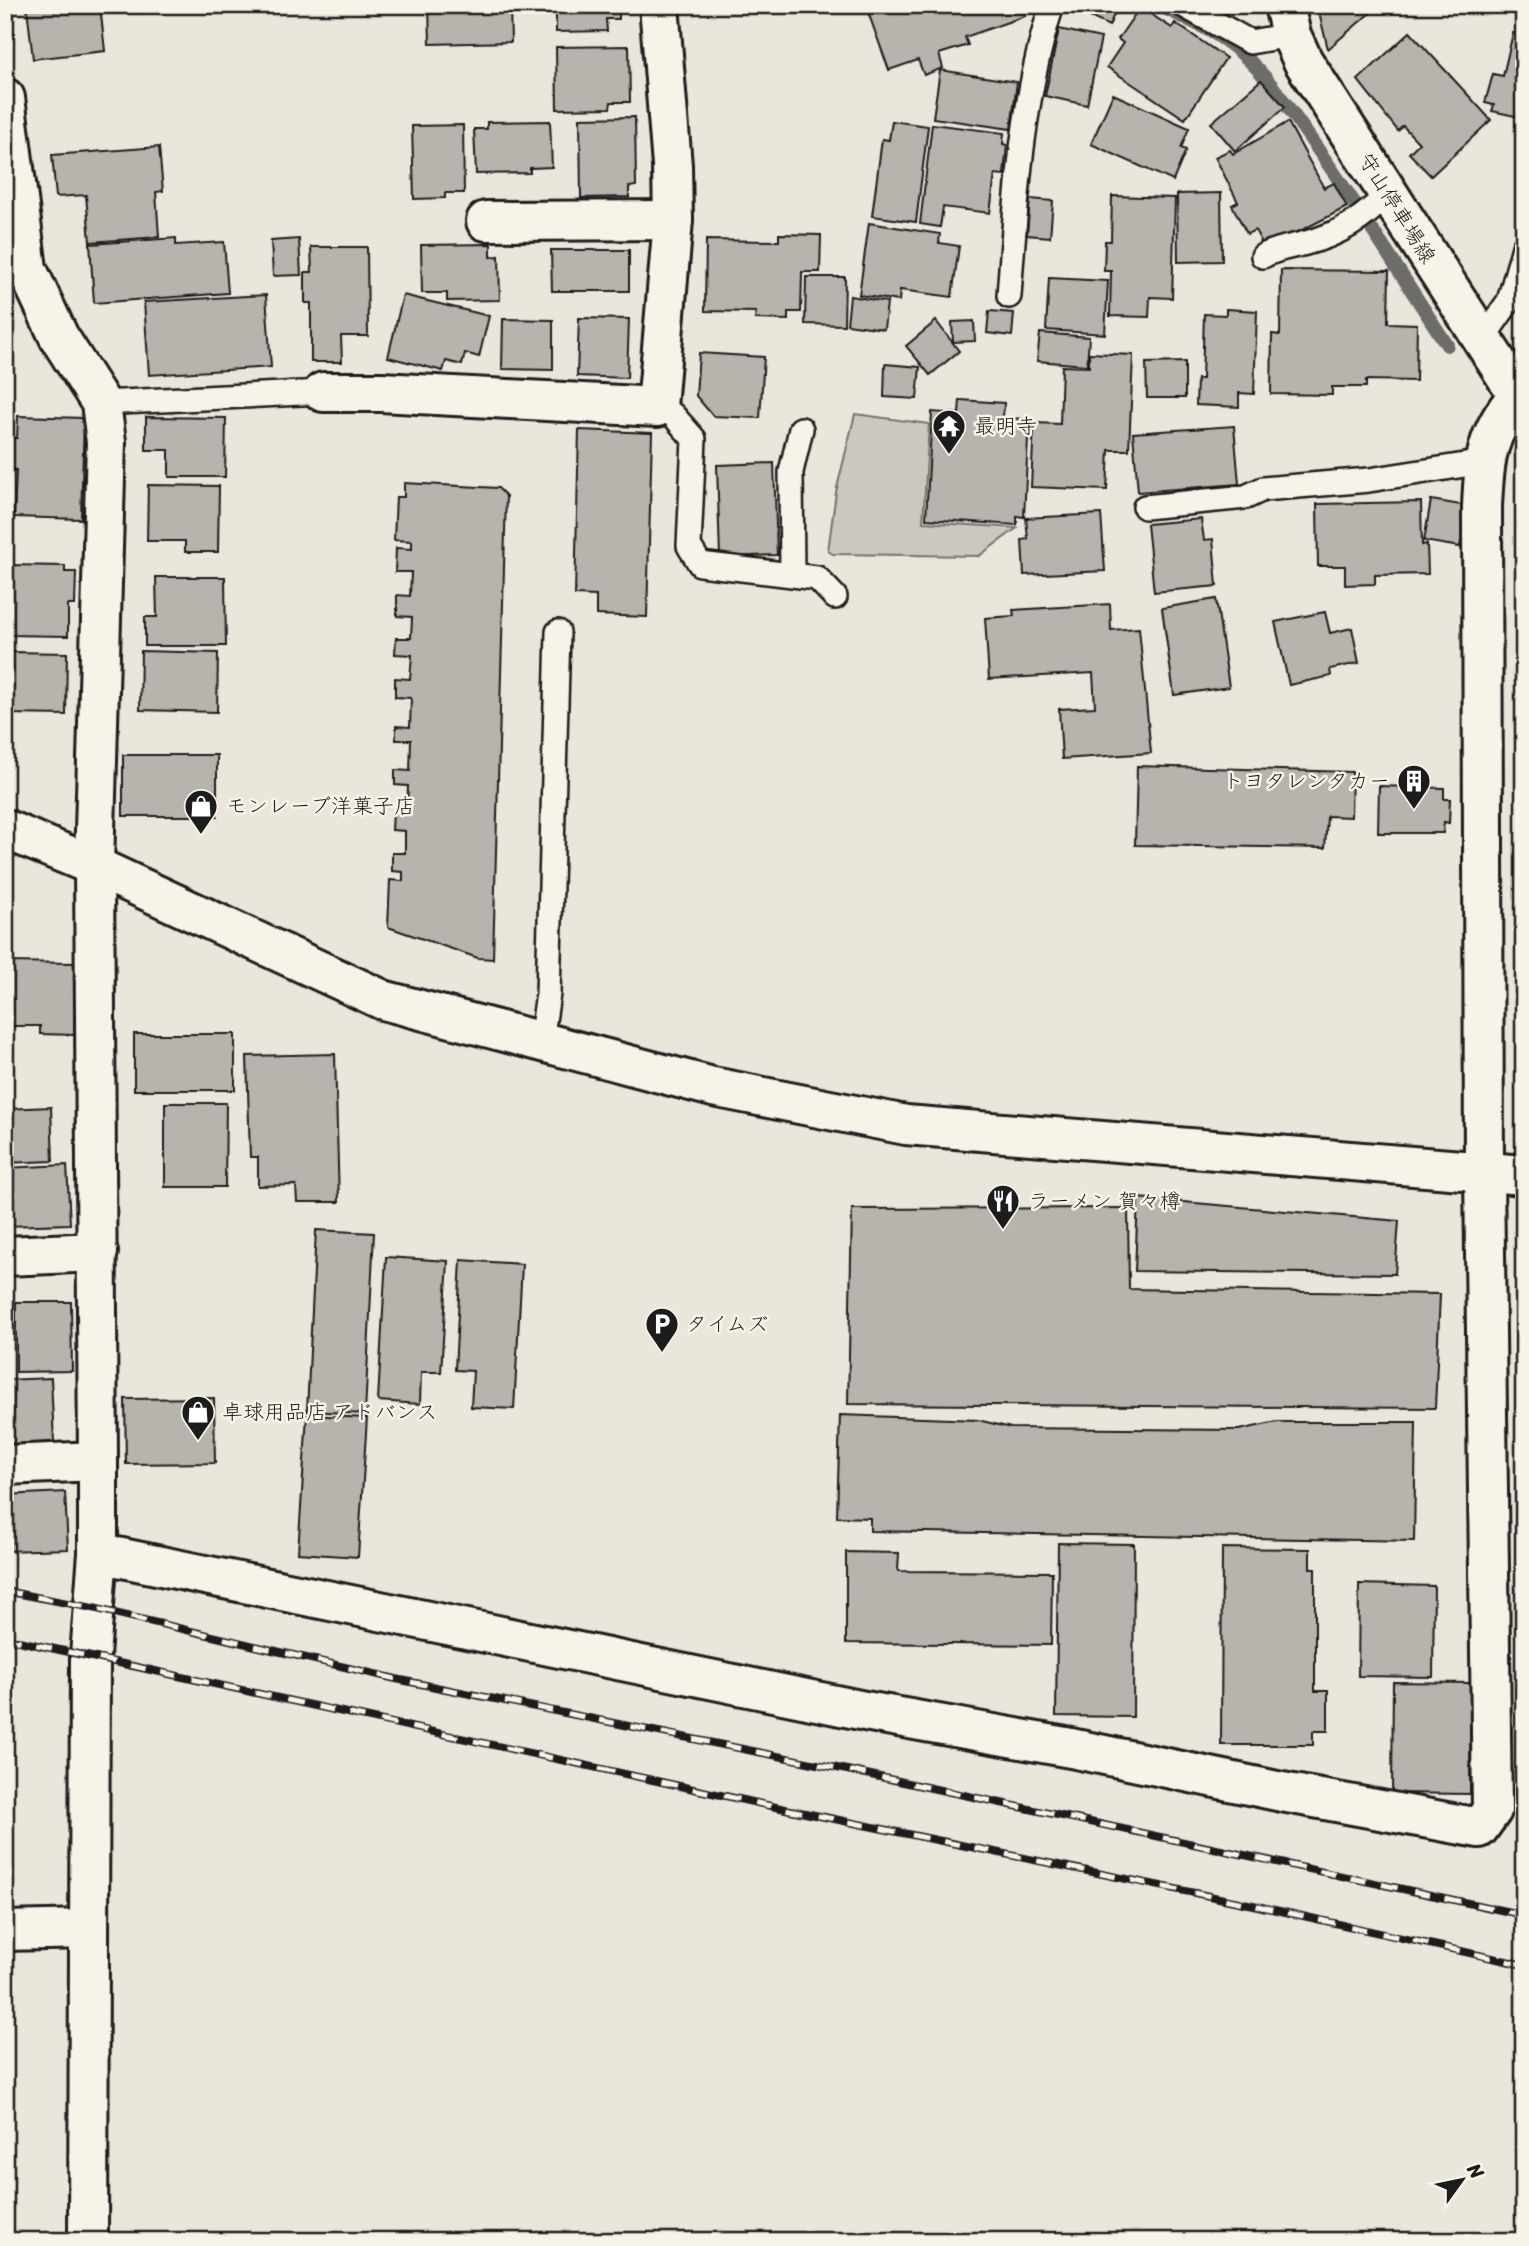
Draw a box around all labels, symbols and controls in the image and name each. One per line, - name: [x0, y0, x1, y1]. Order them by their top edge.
- street label: 守山停車場線: [1348, 145, 1446, 271]
- temple icon: 最明寺: [930, 407, 968, 456]
- place label: 最明寺: [974, 407, 1037, 445]
- place label: トヨタレンタカー: [1223, 762, 1390, 800]
- building icon: トヨタレンタカー: [1395, 762, 1433, 811]
- shop icon: モンレーブ洋菓子店: [182, 787, 220, 836]
- place label: モンレーブ洋菓子店: [226, 787, 415, 825]
- restaurant icon: ラーメン 賀々樽: [984, 1182, 1022, 1231]
- place label: ラーメン 賀々樽: [1028, 1182, 1180, 1220]
- parking icon: タイムズ: [643, 1305, 681, 1354]
- place label: タイムズ: [686, 1305, 768, 1343]
- shop icon: 卓球用品店 アドバンス: [179, 1393, 217, 1442]
- place label: 卓球用品店 アドバンス: [222, 1393, 437, 1431]
- north arrow: [1428, 2144, 1498, 2214]
- text: N: [1458, 2156, 1494, 2186]

